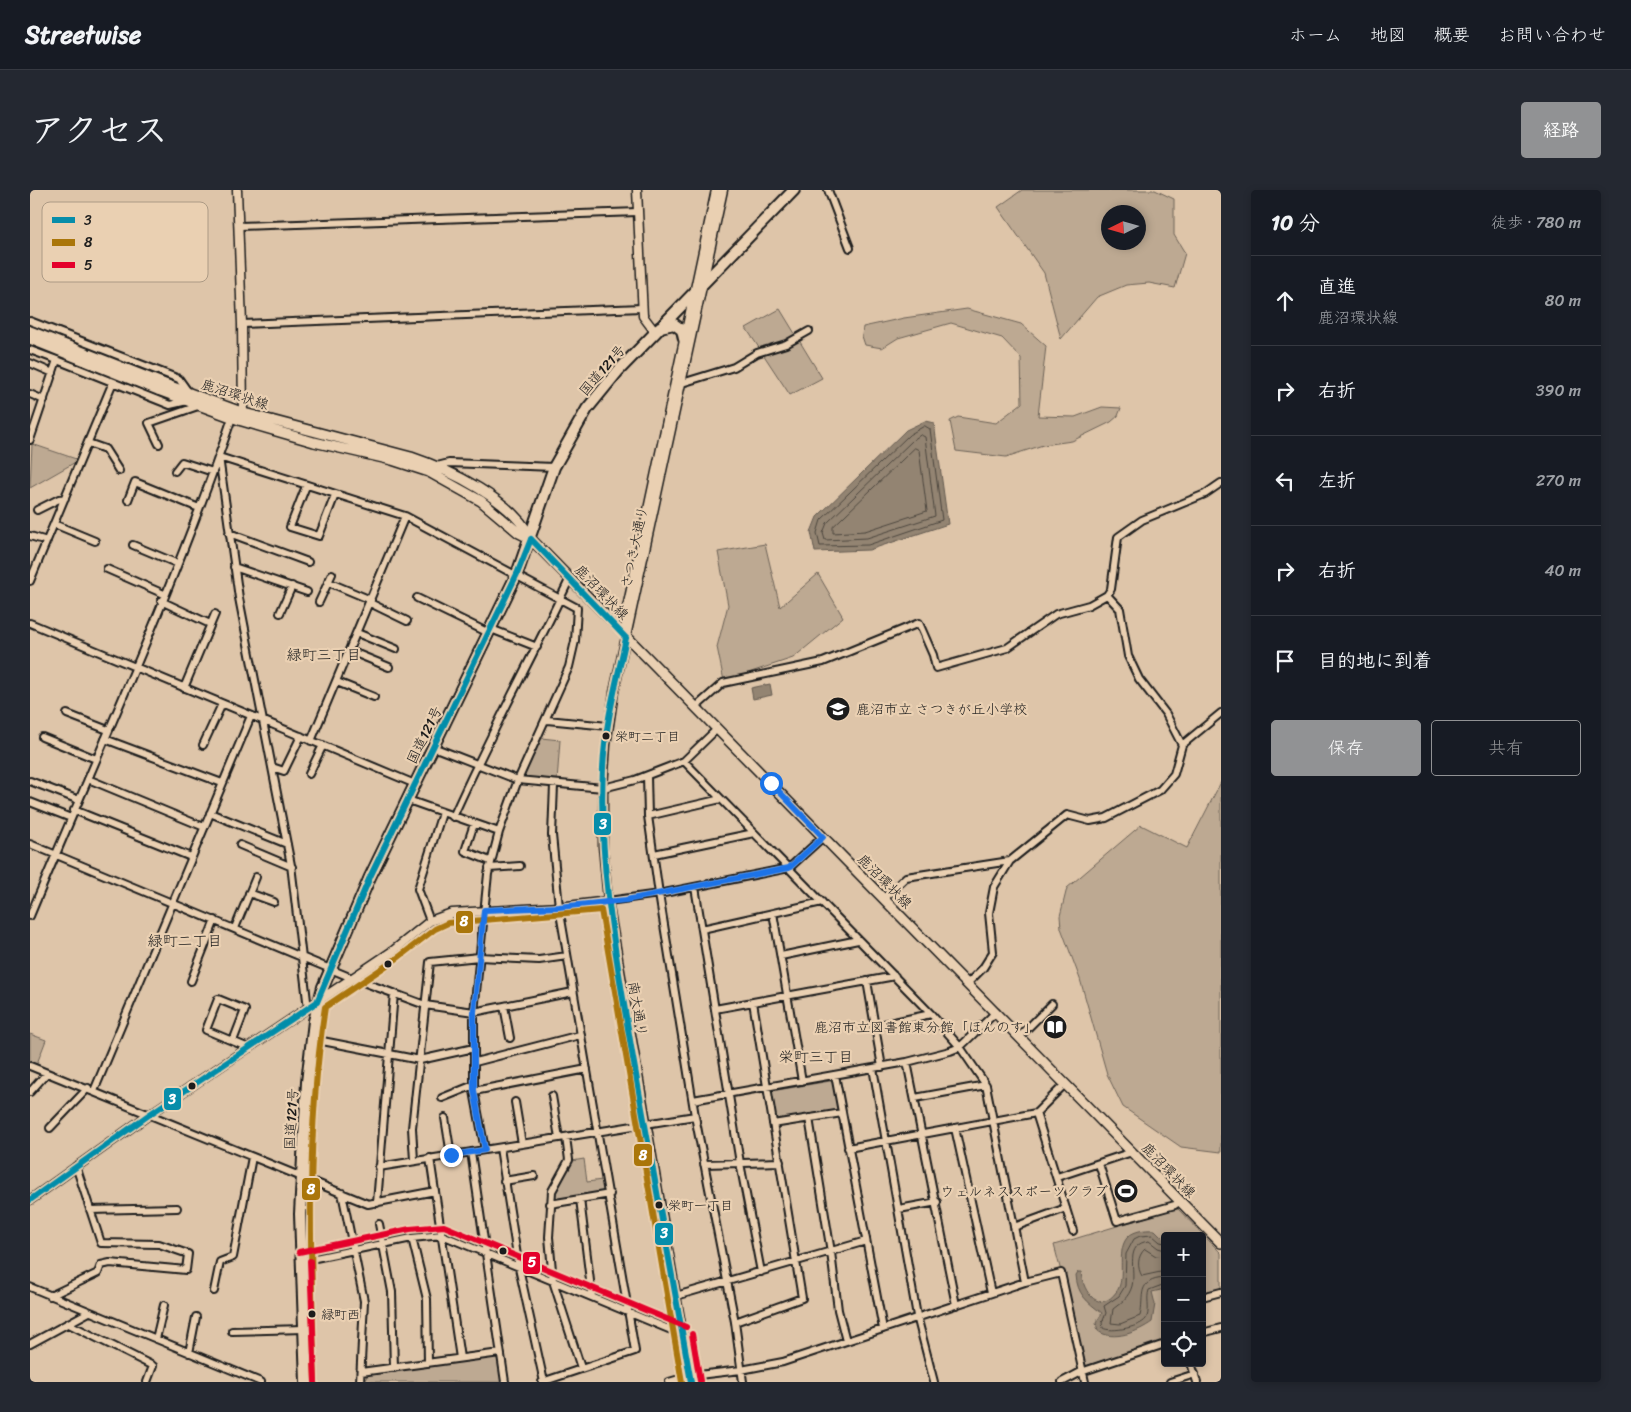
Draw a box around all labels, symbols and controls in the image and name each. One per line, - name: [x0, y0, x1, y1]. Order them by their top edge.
- text: Streetwise: [25, 14, 141, 56]
- text: ホーム: [1289, 19, 1342, 51]
- text: 地図: [1370, 19, 1406, 51]
- text: 概要: [1434, 19, 1470, 51]
- text: お問い合わせ: [1498, 19, 1606, 51]
- text: アクセス: [30, 99, 168, 161]
- button: 経路: [1521, 102, 1601, 158]
- legend: [42, 202, 208, 282]
- text: 10 分: [1271, 204, 1320, 242]
- north arrow: [1101, 205, 1146, 250]
- text: 3: [84, 208, 92, 233]
- text: 徒歩 · 780 m: [1491, 208, 1581, 237]
- text: 8: [84, 230, 93, 255]
- text: 5: [84, 253, 93, 278]
- text: 直進: [1318, 270, 1356, 303]
- text: 80 m: [1545, 286, 1581, 315]
- icon: ahead: [1271, 287, 1299, 315]
- text: 鹿沼環状線: [1318, 303, 1398, 332]
- street label: 国道121号: [573, 339, 632, 402]
- street label: 鹿沼環状線: [198, 372, 272, 417]
- text: 右折: [1318, 374, 1356, 407]
- text: 390 m: [1536, 376, 1581, 405]
- icon: right: [1271, 377, 1299, 405]
- text: 左折: [1318, 464, 1356, 497]
- text: 270 m: [1536, 466, 1581, 495]
- icon: left: [1271, 467, 1299, 495]
- street label: さつき大通り: [614, 503, 655, 591]
- text: 右折: [1318, 554, 1356, 587]
- text: 40 m: [1544, 556, 1581, 585]
- icon: right: [1271, 557, 1299, 585]
- street label: 鹿沼環状線: [568, 558, 635, 626]
- district label: 緑町三丁目: [286, 642, 362, 668]
- text: 目的地に到着: [1318, 644, 1432, 677]
- icon: arrive: [1271, 647, 1299, 675]
- school or university icon: 鹿沼市立 さつきが丘小学校: [825, 696, 851, 722]
- place label: 鹿沼市立 さつきが丘小学校: [856, 697, 1027, 722]
- street label: 国道121号: [400, 702, 449, 769]
- button: 保存: [1271, 720, 1421, 776]
- button: 共有: [1431, 720, 1581, 776]
- place label: 栄町二丁目: [615, 725, 680, 748]
- marker: 栄町二丁目: [601, 731, 611, 741]
- route start: [760, 772, 783, 795]
- line badge: 3: [593, 812, 612, 836]
- text: 3: [598, 812, 607, 837]
- street label: 鹿沼環状線: [851, 848, 918, 915]
- text: 8: [459, 909, 469, 934]
- line badge: 8: [455, 910, 474, 934]
- district label: 緑町二丁目: [147, 928, 223, 954]
- unlabelled marker: [383, 959, 393, 969]
- street label: 南大通り: [620, 979, 655, 1039]
- library icon: 鹿沼市立図書館東分館「ほんのす」: [1042, 1014, 1068, 1040]
- place label: 鹿沼市立図書館東分館「ほんのす」: [814, 1015, 1038, 1040]
- district label: 栄町三丁目: [778, 1044, 854, 1070]
- unlabelled marker: [187, 1081, 197, 1091]
- line badge: 3: [163, 1087, 182, 1111]
- text: 3: [167, 1087, 176, 1112]
- street label: 国道121号: [277, 1087, 306, 1151]
- street label: 鹿沼環状線: [1135, 1136, 1202, 1204]
- line badge: 8: [633, 1143, 653, 1167]
- text: 8: [638, 1143, 648, 1168]
- route end: [440, 1144, 463, 1167]
- line badge: 8: [301, 1177, 321, 1201]
- text: 8: [306, 1177, 316, 1202]
- sports icon: ウェルネススポーツクラブ: [1113, 1178, 1139, 1204]
- place label: ウェルネススポーツクラブ: [941, 1179, 1108, 1204]
- place label: 栄町一丁目: [668, 1194, 733, 1217]
- marker: 栄町一丁目: [654, 1200, 664, 1210]
- text: 3: [659, 1221, 668, 1246]
- line badge: 3: [654, 1222, 674, 1246]
- map controls: [1161, 1232, 1206, 1367]
- button: +: [1161, 1232, 1206, 1277]
- unlabelled marker: [498, 1246, 508, 1256]
- text: 5: [528, 1250, 537, 1275]
- line badge: 5: [522, 1251, 541, 1275]
- button: −: [1161, 1277, 1206, 1322]
- place label: 緑町西: [321, 1303, 360, 1326]
- marker: 緑町西: [307, 1309, 317, 1319]
- button: locate: [1161, 1322, 1206, 1367]

